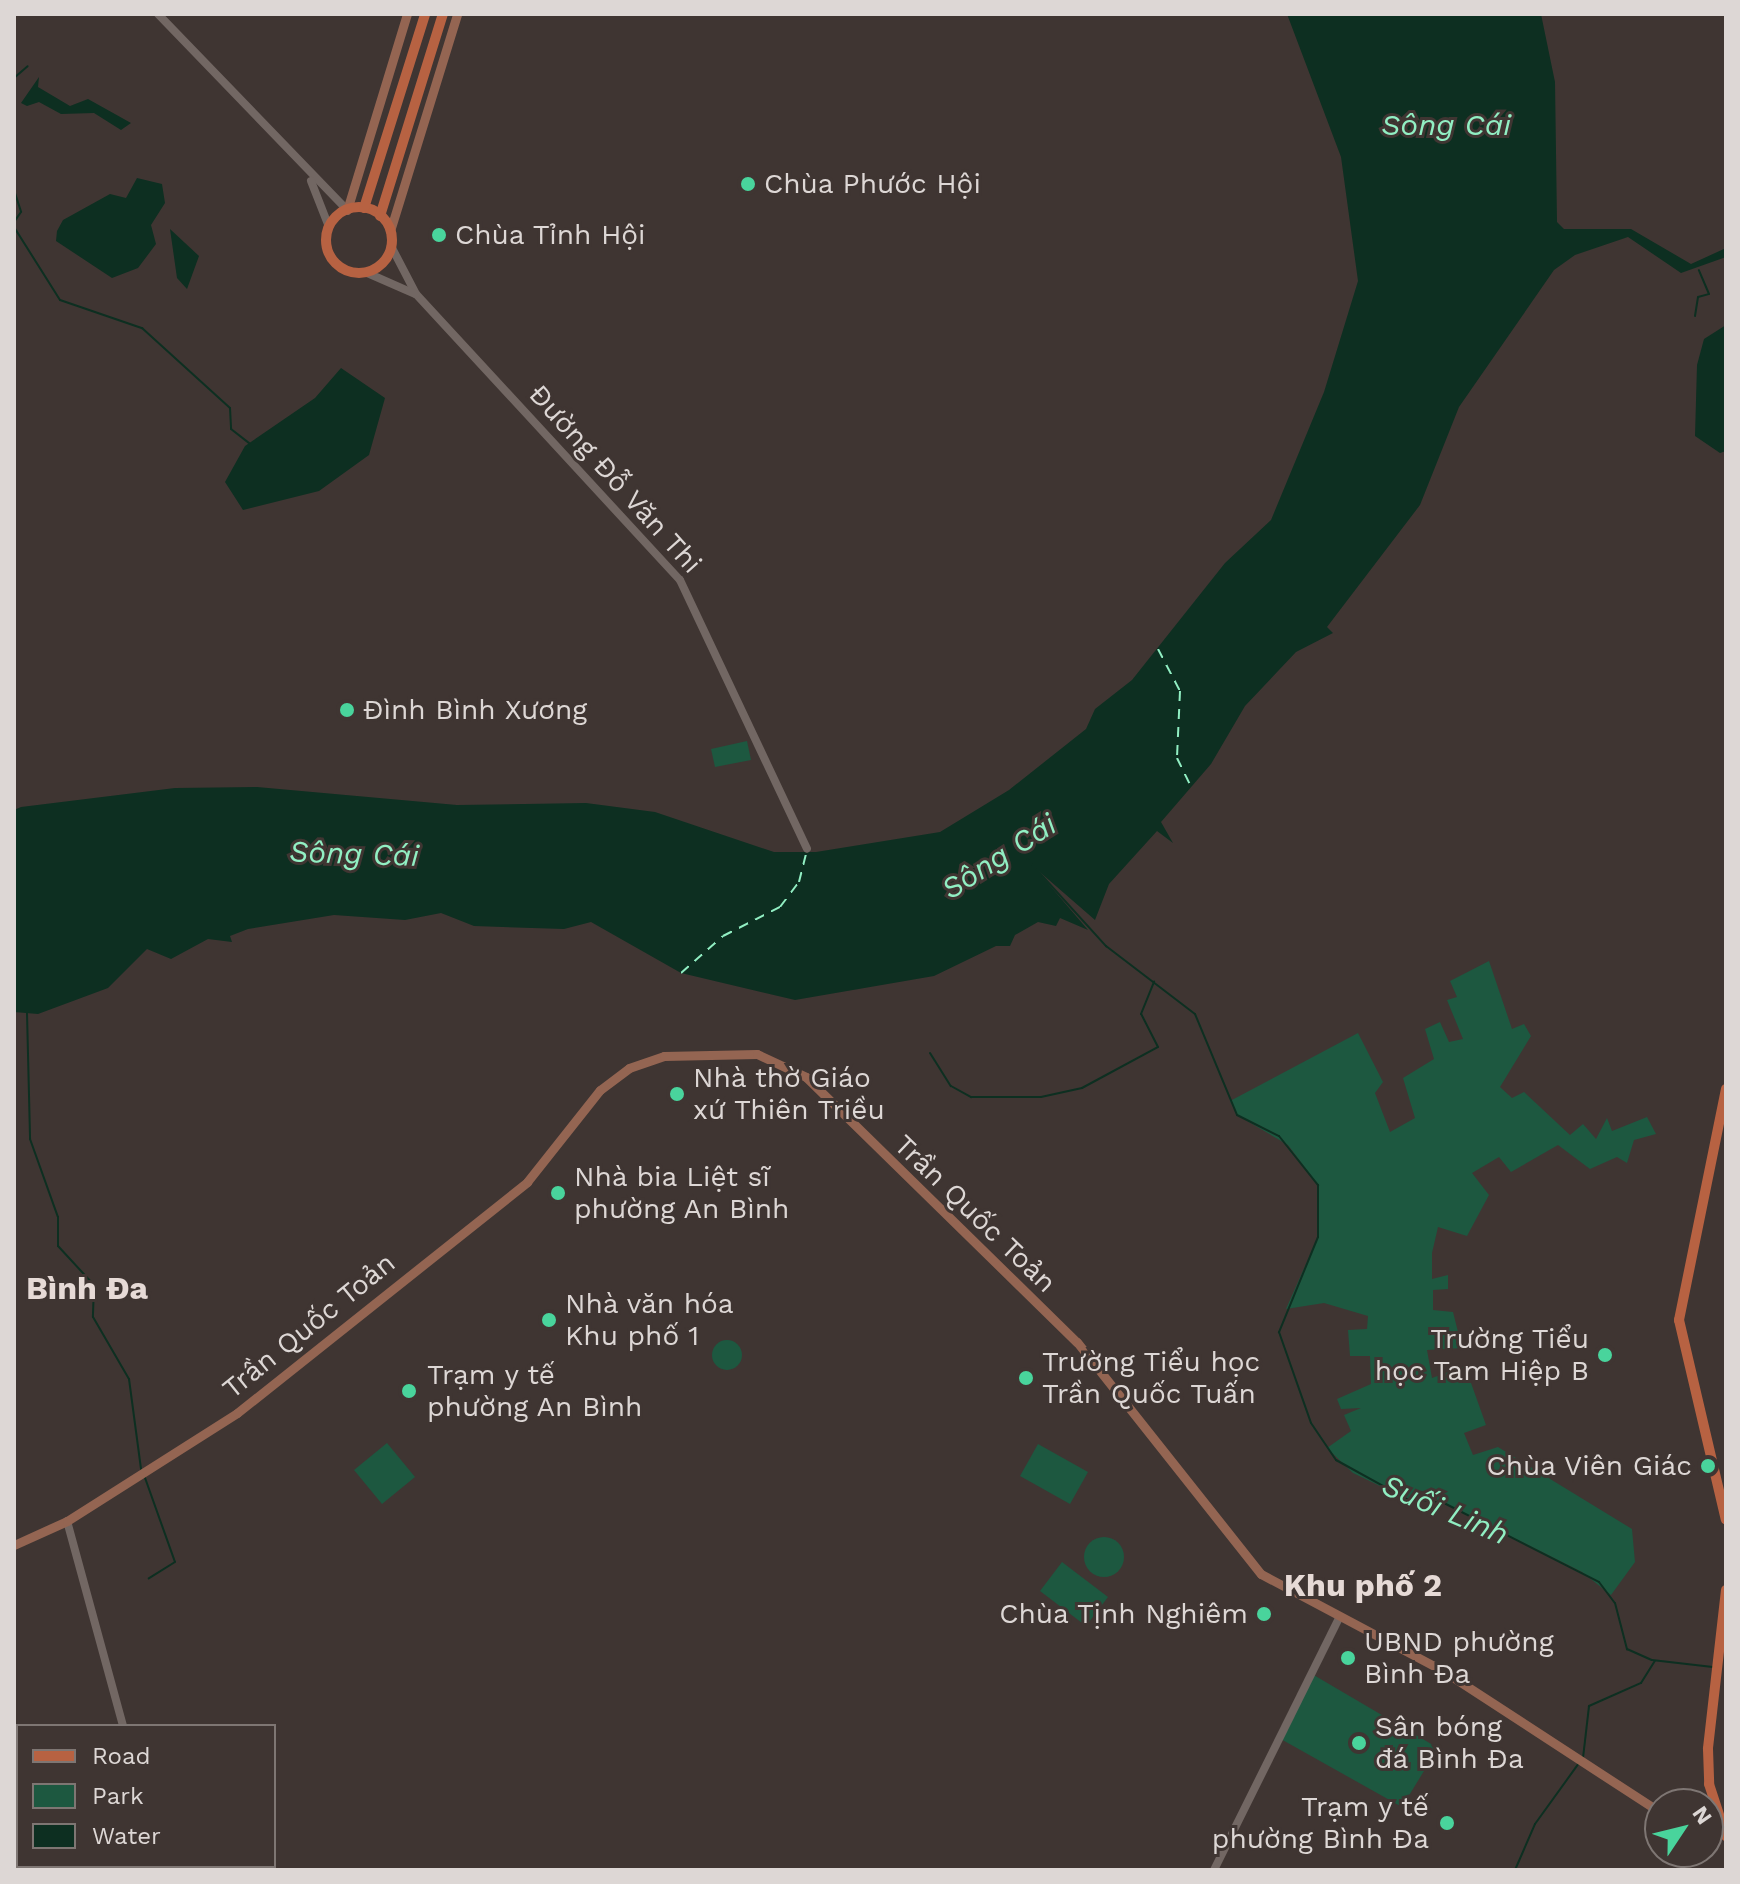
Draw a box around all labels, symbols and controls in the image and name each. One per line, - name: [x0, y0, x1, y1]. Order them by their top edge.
- water label: Sông Cái: [1381, 107, 1511, 143]
- place label: Chùa Phước Hội: [764, 167, 982, 201]
- marker: Chùa Phước Hội: [739, 175, 757, 193]
- place label: Chùa Tỉnh Hội: [455, 218, 647, 252]
- marker: Chùa Tỉnh Hội: [430, 226, 448, 244]
- street label: Đường Đỗ Văn Thi: [521, 377, 709, 581]
- place label: Đình Bình Xương: [363, 693, 588, 727]
- marker: Đình Bình Xương: [338, 701, 356, 719]
- water label: Sông Cái: [935, 807, 1063, 907]
- water label: Sông Cái: [289, 834, 419, 874]
- place label: Nhà thờ Giáo xứ Thiên Triều: [693, 1061, 886, 1127]
- marker: Nhà thờ Giáo xứ Thiên Triều: [668, 1085, 686, 1103]
- street label: Trần Quốc Toản: [887, 1128, 1063, 1300]
- place label: Nhà bia Liệt sĩ phường An Bình: [574, 1160, 790, 1226]
- marker: Nhà bia Liệt sĩ phường An Bình: [549, 1184, 567, 1202]
- street label: Trần Quốc Toản: [216, 1246, 402, 1406]
- district label: Bình Đa: [26, 1269, 148, 1307]
- place label: Nhà văn hóa Khu phố 1: [565, 1287, 735, 1353]
- marker: Nhà văn hóa Khu phố 1: [540, 1311, 558, 1329]
- place label: Trường Tiểu học Tam Hiệp B: [1374, 1322, 1589, 1388]
- place label: Trường Tiểu học Trần Quốc Tuấn: [1042, 1345, 1261, 1411]
- marker: Trường Tiểu học Tam Hiệp B: [1596, 1346, 1614, 1364]
- place label: Trạm y tế phường An Bình: [427, 1358, 643, 1424]
- marker: Trường Tiểu học Trần Quốc Tuấn: [1017, 1369, 1035, 1387]
- marker: Trạm y tế phường An Bình: [398, 1380, 420, 1402]
- place label: Chùa Viên Giác: [1485, 1449, 1692, 1483]
- marker: Chùa Viên Giác: [1699, 1457, 1717, 1475]
- water label: Suối Linh: [1376, 1467, 1514, 1553]
- district label: Khu phố 2: [1284, 1566, 1442, 1604]
- place label: Chùa Tịnh Nghiêm: [998, 1597, 1248, 1631]
- marker: Chùa Tịnh Nghiêm: [1255, 1605, 1273, 1623]
- place label: UBND phường Bình Đa: [1364, 1625, 1554, 1691]
- marker: UBND phường Bình Đa: [1339, 1649, 1357, 1667]
- place label: Sân bóng đá Bình Đa: [1375, 1710, 1524, 1776]
- legend: [16, 1724, 276, 1868]
- marker: Sân bóng đá Bình Đa: [1350, 1734, 1368, 1752]
- text: Road: [92, 1742, 151, 1770]
- text: Park: [92, 1782, 144, 1810]
- north arrow: [1644, 1788, 1724, 1868]
- place label: Trạm y tế phường Bình Đa: [1212, 1790, 1429, 1856]
- text: N: [1688, 1801, 1717, 1829]
- marker: Trạm y tế phường Bình Đa: [1436, 1812, 1458, 1834]
- text: Water: [92, 1822, 161, 1850]

